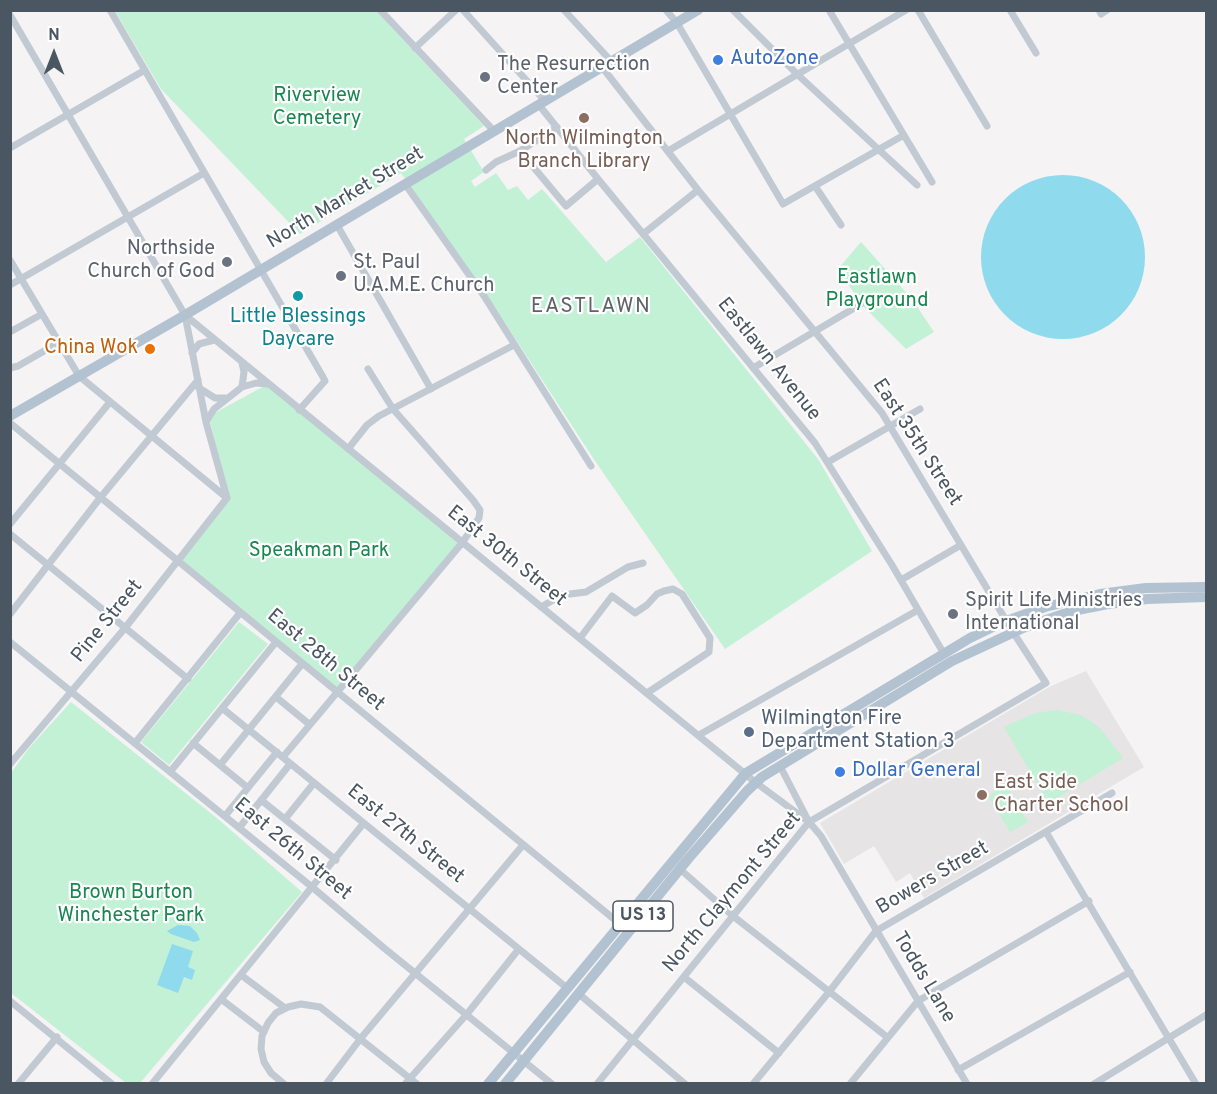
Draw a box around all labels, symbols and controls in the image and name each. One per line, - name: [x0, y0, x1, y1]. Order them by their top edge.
- north arrow: [24, 24, 84, 84]
- text: N: [48, 26, 60, 46]
- place label: AutoZone: [730, 48, 819, 72]
- marker: AutoZone: [711, 53, 725, 67]
- place label: The Resurrection Center: [497, 54, 650, 101]
- marker: The Resurrection Center: [478, 70, 492, 84]
- park label: Riverview Cemetery: [273, 85, 361, 132]
- marker: North Wilmington Branch Library: [577, 111, 591, 125]
- place label: North Wilmington Branch Library: [505, 128, 663, 175]
- street label: North Market Street: [263, 143, 429, 255]
- place label: Northside Church of God: [87, 238, 215, 285]
- place label: St. Paul U.A.M.E. Church: [353, 252, 494, 299]
- marker: Northside Church of God: [220, 255, 234, 269]
- park label: Eastlawn Playground: [826, 267, 928, 314]
- marker: St. Paul U.A.M.E. Church: [334, 269, 348, 283]
- marker: Little Blessings Daycare: [291, 289, 305, 303]
- street label: Eastlawn Avenue: [711, 294, 825, 426]
- district label: EASTLAWN: [531, 295, 651, 321]
- place label: Little Blessings Daycare: [230, 306, 366, 353]
- place label: China Wok: [44, 337, 138, 361]
- marker: China Wok: [143, 342, 157, 356]
- street label: East 35th Street: [866, 375, 966, 511]
- street label: East 30th Street: [441, 502, 571, 612]
- park label: Speakman Park: [249, 540, 389, 564]
- street label: Pine Street: [67, 576, 149, 668]
- place label: Spirit Life Ministries International: [965, 590, 1142, 637]
- street label: East 28th Street: [261, 605, 389, 717]
- marker: Spirit Life Ministries International: [946, 607, 960, 621]
- place label: Wilmington Fire Department Station 3: [761, 708, 955, 755]
- marker: Wilmington Fire Department Station 3: [742, 725, 756, 739]
- place label: Dollar General: [852, 760, 981, 784]
- marker: Dollar General: [833, 765, 847, 779]
- place label: East Side Charter School: [994, 772, 1129, 819]
- street label: East 27th Street: [342, 780, 468, 890]
- marker: East Side Charter School: [975, 788, 989, 802]
- street label: East 26th Street: [228, 794, 356, 906]
- street label: North Claymont Street: [659, 808, 807, 978]
- street label: Bowers Street: [872, 837, 994, 921]
- park label: Brown Burton Winchester Park: [58, 882, 204, 929]
- road number: US 13: [613, 901, 673, 931]
- street label: Todds Lane: [886, 928, 960, 1028]

